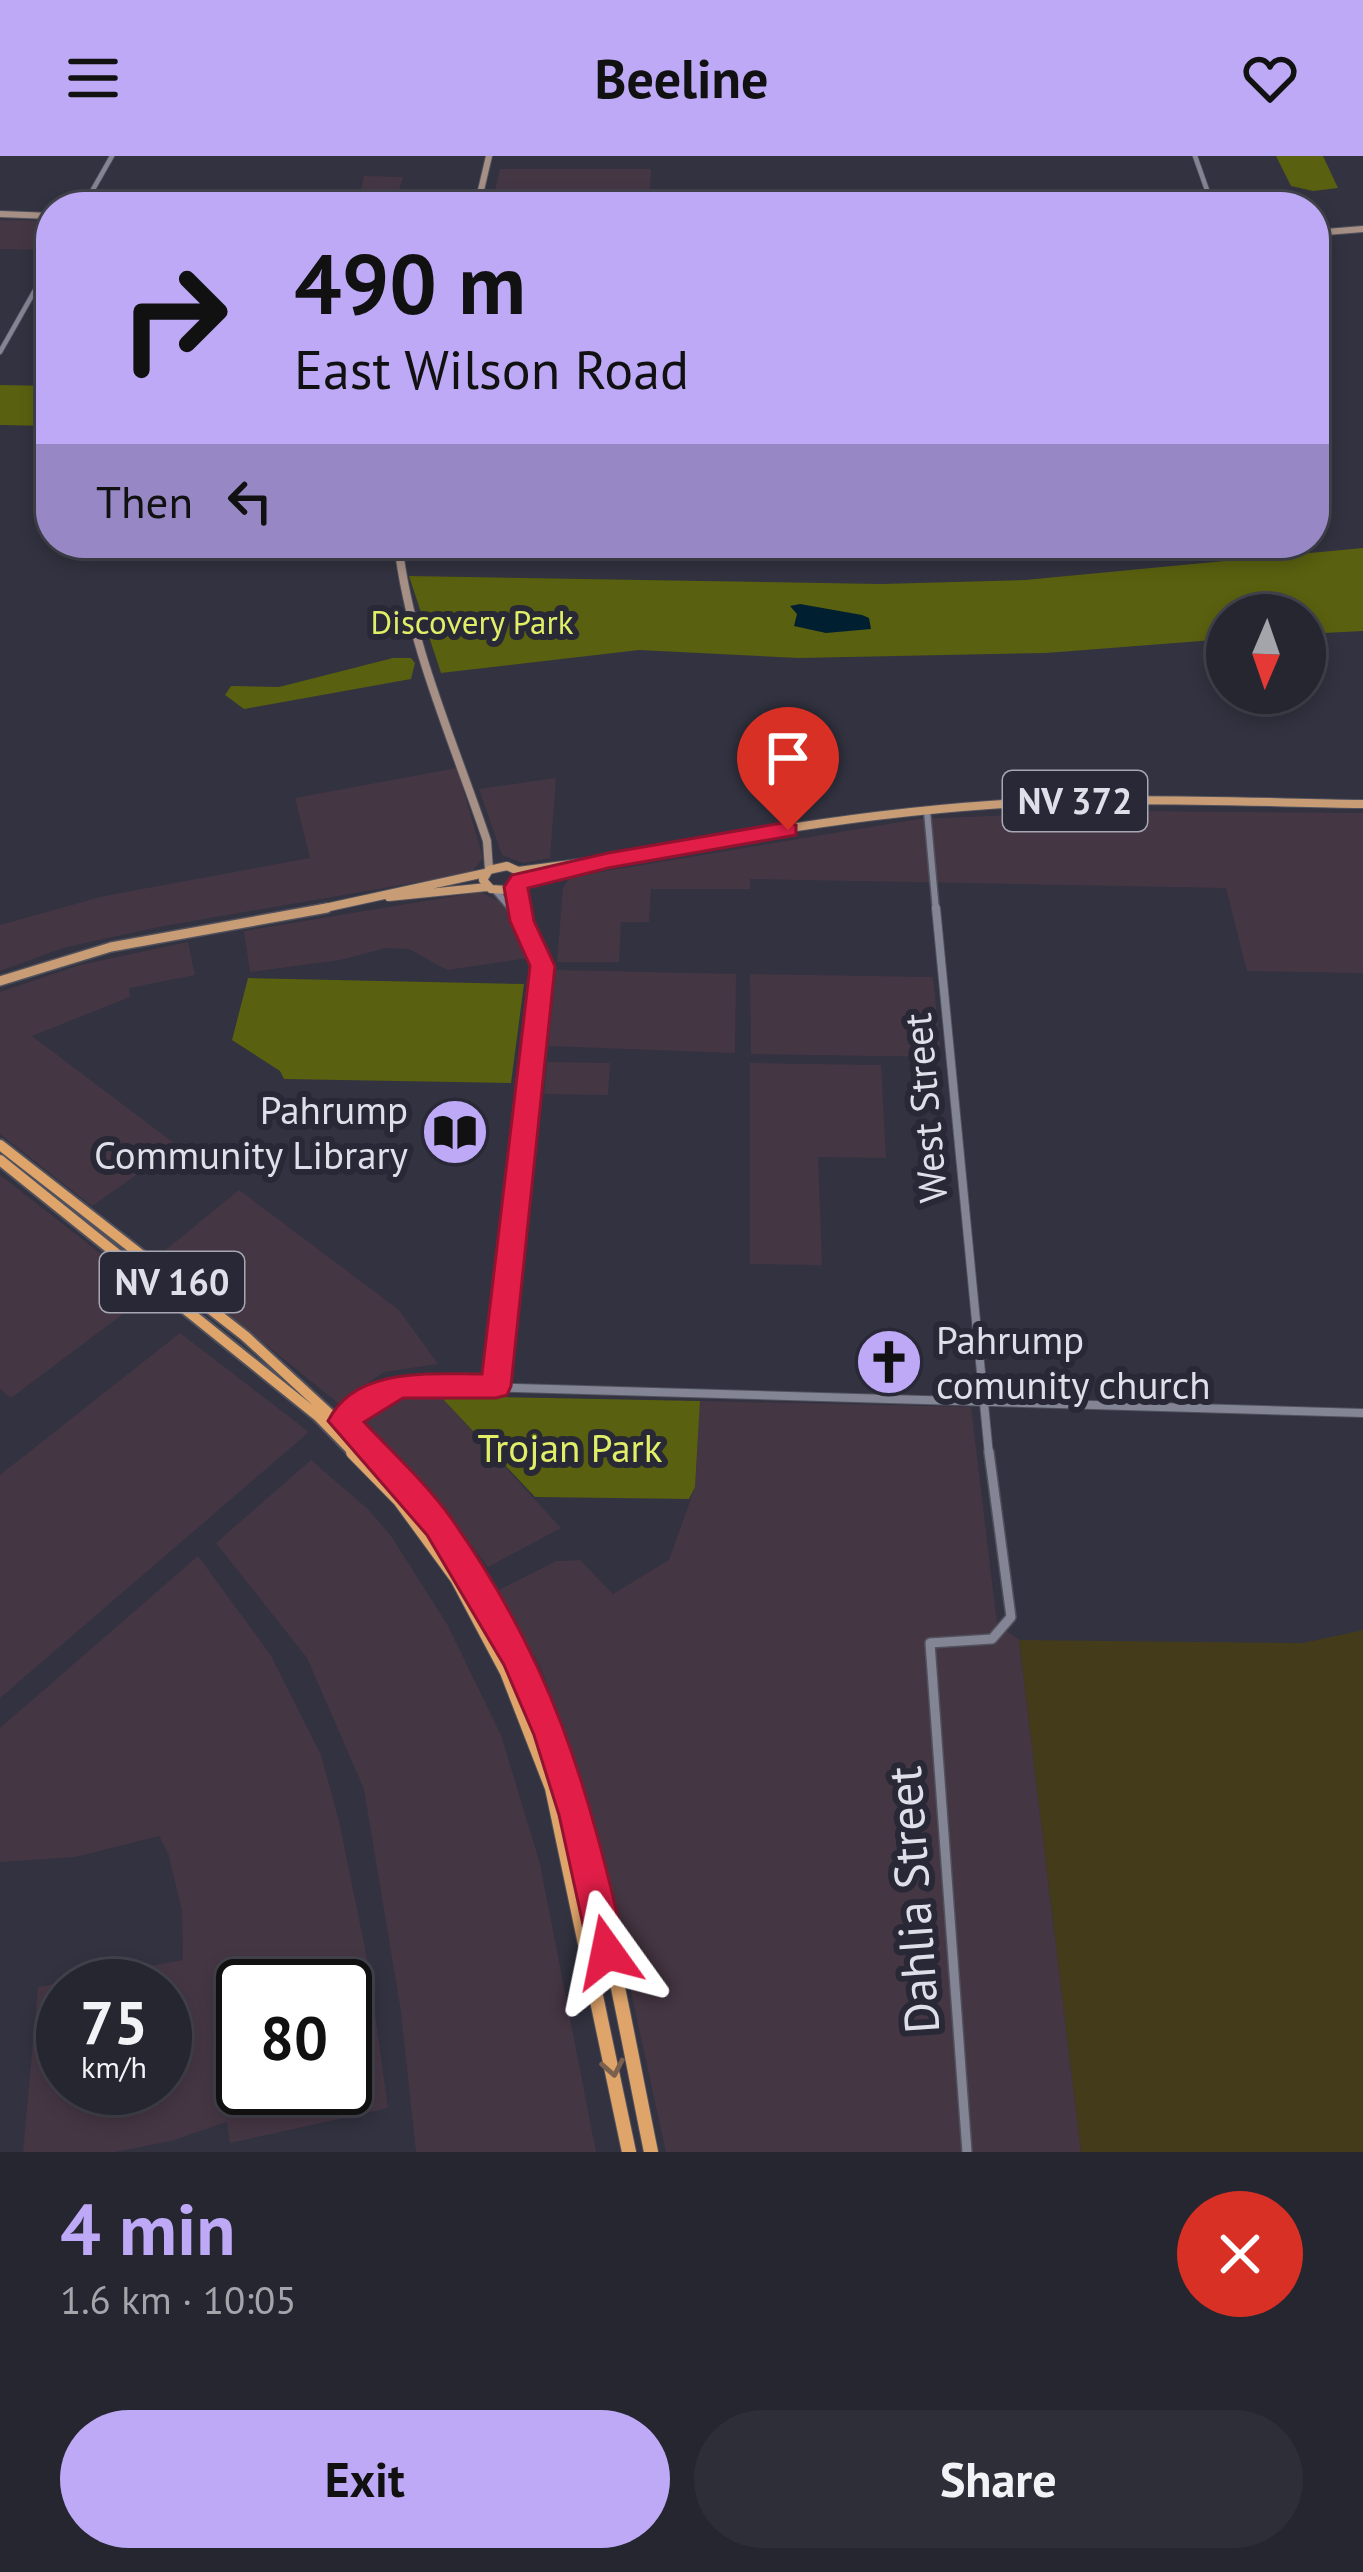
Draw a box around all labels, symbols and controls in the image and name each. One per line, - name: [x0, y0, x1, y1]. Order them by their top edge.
- text: Beeline: [595, 43, 768, 113]
- icon: menu: [60, 45, 126, 111]
- icon: heart: [1237, 45, 1303, 111]
- text: 490 m: [294, 228, 526, 337]
- icon: right: [96, 240, 252, 396]
- text: East Wilson Road: [294, 334, 689, 404]
- icon: left: [217, 468, 283, 534]
- text: Then: [96, 472, 193, 530]
- north arrow: [1206, 594, 1326, 714]
- map controls: [1206, 594, 1326, 714]
- park label: Discovery Park: [371, 600, 574, 643]
- pin: [737, 707, 839, 830]
- icon: arrive: [755, 725, 821, 791]
- road number: NV 372: [1003, 771, 1147, 831]
- street label: West Street: [891, 1011, 958, 1205]
- place label: Pahrump Community Library: [94, 1084, 408, 1180]
- library icon: Pahrump Community Library: [420, 1097, 490, 1167]
- road number: NV 160: [100, 1252, 244, 1312]
- place label: Pahrump comunity church: [936, 1314, 1211, 1410]
- church icon: Pahrump comunity church: [854, 1327, 924, 1397]
- park label: Trojan Park: [478, 1422, 663, 1473]
- street label: Dahlia Street: [872, 1764, 952, 2036]
- position arrow: [544, 1889, 670, 2015]
- speed limit sign: 80: [216, 1959, 372, 2115]
- text: 75: [80, 1983, 148, 2061]
- text: km/h: [81, 2047, 147, 2086]
- one-way arrow: [599, 2057, 625, 2077]
- text: 4 min: [60, 2182, 236, 2275]
- button: close: [1177, 2191, 1303, 2317]
- text: 1.6 km · 10:05: [60, 2274, 296, 2325]
- button: Exit: [60, 2410, 670, 2548]
- button: Share: [694, 2410, 1303, 2548]

